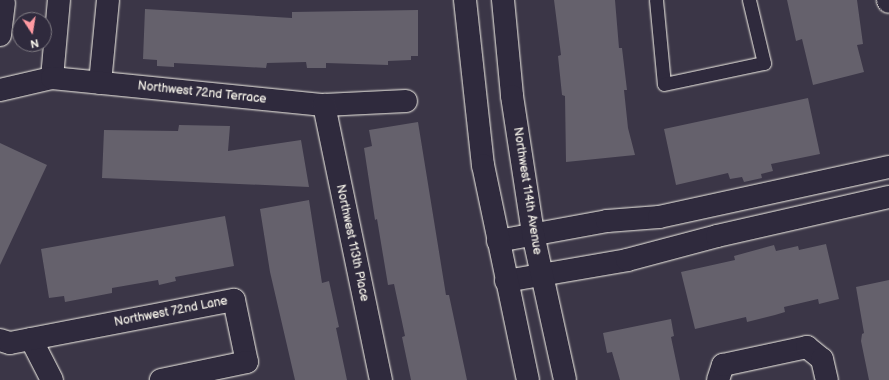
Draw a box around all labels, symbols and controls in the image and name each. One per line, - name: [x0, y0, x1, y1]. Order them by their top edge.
- north arrow: [12, 12, 52, 52]
- text: N: [29, 36, 40, 50]
- street label: Northwest 72nd Terrace: [137, 79, 267, 107]
- street label: Northwest 114th Avenue: [510, 126, 544, 256]
- street label: Northwest 113th Place: [333, 183, 371, 303]
- street label: Northwest 72nd Lane: [113, 294, 229, 330]

